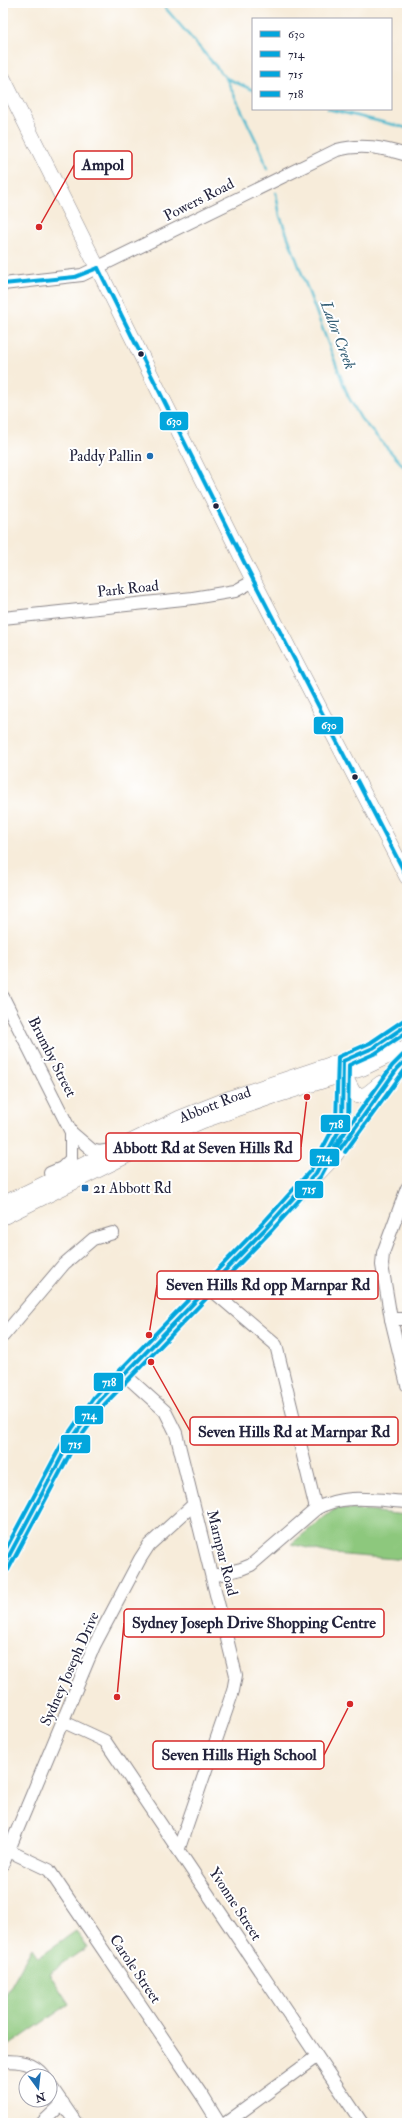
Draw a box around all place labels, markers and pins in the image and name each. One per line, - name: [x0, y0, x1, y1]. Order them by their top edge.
- callout: Ampol: [74, 151, 132, 179]
- unlabelled marker: [136, 349, 146, 359]
- place label: Paddy Pallin: [69, 447, 142, 466]
- marker: Paddy Pallin: [145, 451, 155, 461]
- unlabelled marker: [211, 501, 221, 511]
- unlabelled marker: [350, 772, 360, 782]
- callout: Abbott Rd at Seven Hills Rd: [106, 1133, 301, 1161]
- place label: 21 Abbott Rd: [93, 1179, 172, 1198]
- marker: 21 Abbott Rd: [80, 1183, 90, 1193]
- callout: Seven Hills Rd opp Marnpar Rd: [157, 1271, 378, 1299]
- callout: Seven Hills Rd at Marnpar Rd: [190, 1417, 398, 1445]
- callout: Sydney Joseph Drive Shopping Centre: [124, 1609, 384, 1637]
- callout: Seven Hills High School: [153, 1741, 324, 1769]

